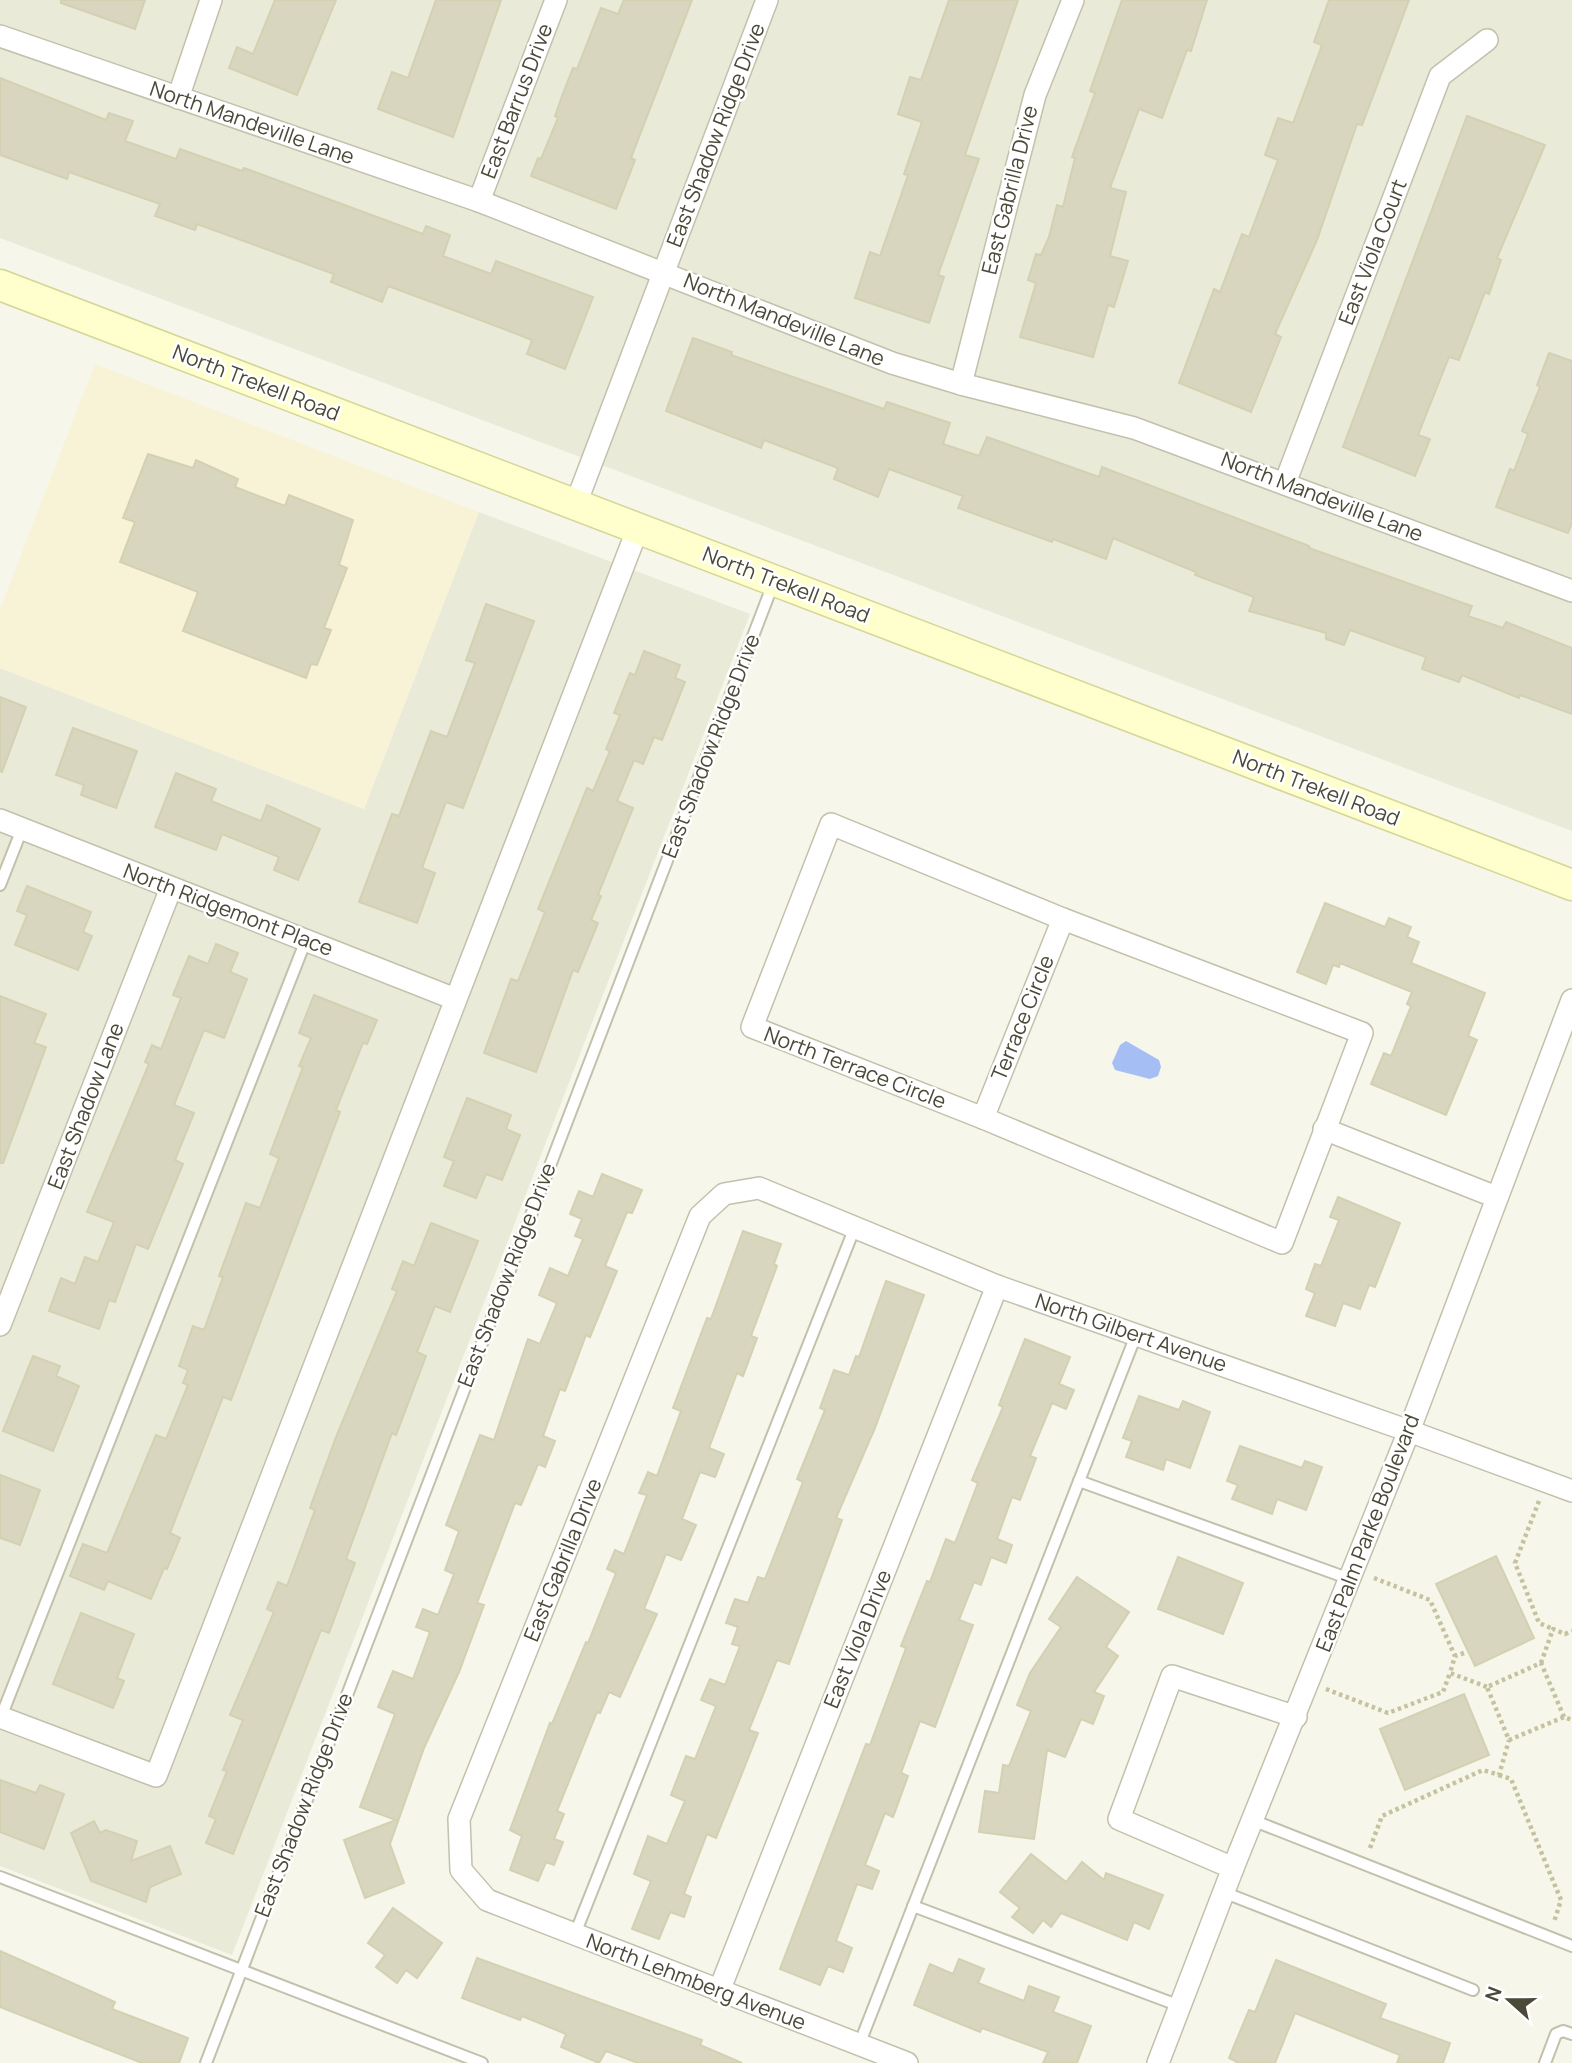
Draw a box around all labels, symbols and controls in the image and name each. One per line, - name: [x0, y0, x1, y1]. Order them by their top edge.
- street label: East Barrus Drive: [474, 19, 558, 182]
- street label: East Shadow Ridge Drive: [659, 19, 771, 251]
- street label: North Mandeville Lane: [146, 74, 358, 170]
- street label: East Gabrilla Drive: [974, 102, 1044, 277]
- street label: East Viola Court: [1331, 175, 1413, 328]
- street label: North Mandeville Lane: [680, 266, 889, 372]
- street label: North Trekell Road: [169, 337, 344, 427]
- street label: North Mandeville Lane: [1217, 445, 1427, 548]
- street label: North Trekell Road: [699, 539, 874, 629]
- street label: East Shadow Ridge Drive: [654, 630, 766, 862]
- street label: North Trekell Road: [1229, 742, 1404, 832]
- street label: North Ridgemont Place: [119, 856, 337, 962]
- street label: Terrace Circle: [984, 951, 1060, 1085]
- street label: East Shadow Lane: [40, 1018, 130, 1193]
- street label: North Terrace Circle: [760, 1019, 950, 1115]
- street label: East Shadow Ridge Drive: [450, 1159, 562, 1391]
- street label: North Gilbert Avenue: [1032, 1286, 1231, 1378]
- street label: East Palm Parke Boulevard: [1309, 1410, 1425, 1655]
- street label: East Gabrilla Drive: [517, 1474, 608, 1645]
- street label: East Viola Drive: [817, 1565, 898, 1712]
- street label: East Shadow Ridge Drive: [247, 1689, 359, 1921]
- street label: North Lehmberg Avenue: [583, 1926, 810, 2036]
- north arrow: [1474, 1965, 1544, 2035]
- text: N: [1479, 1983, 1508, 2005]

